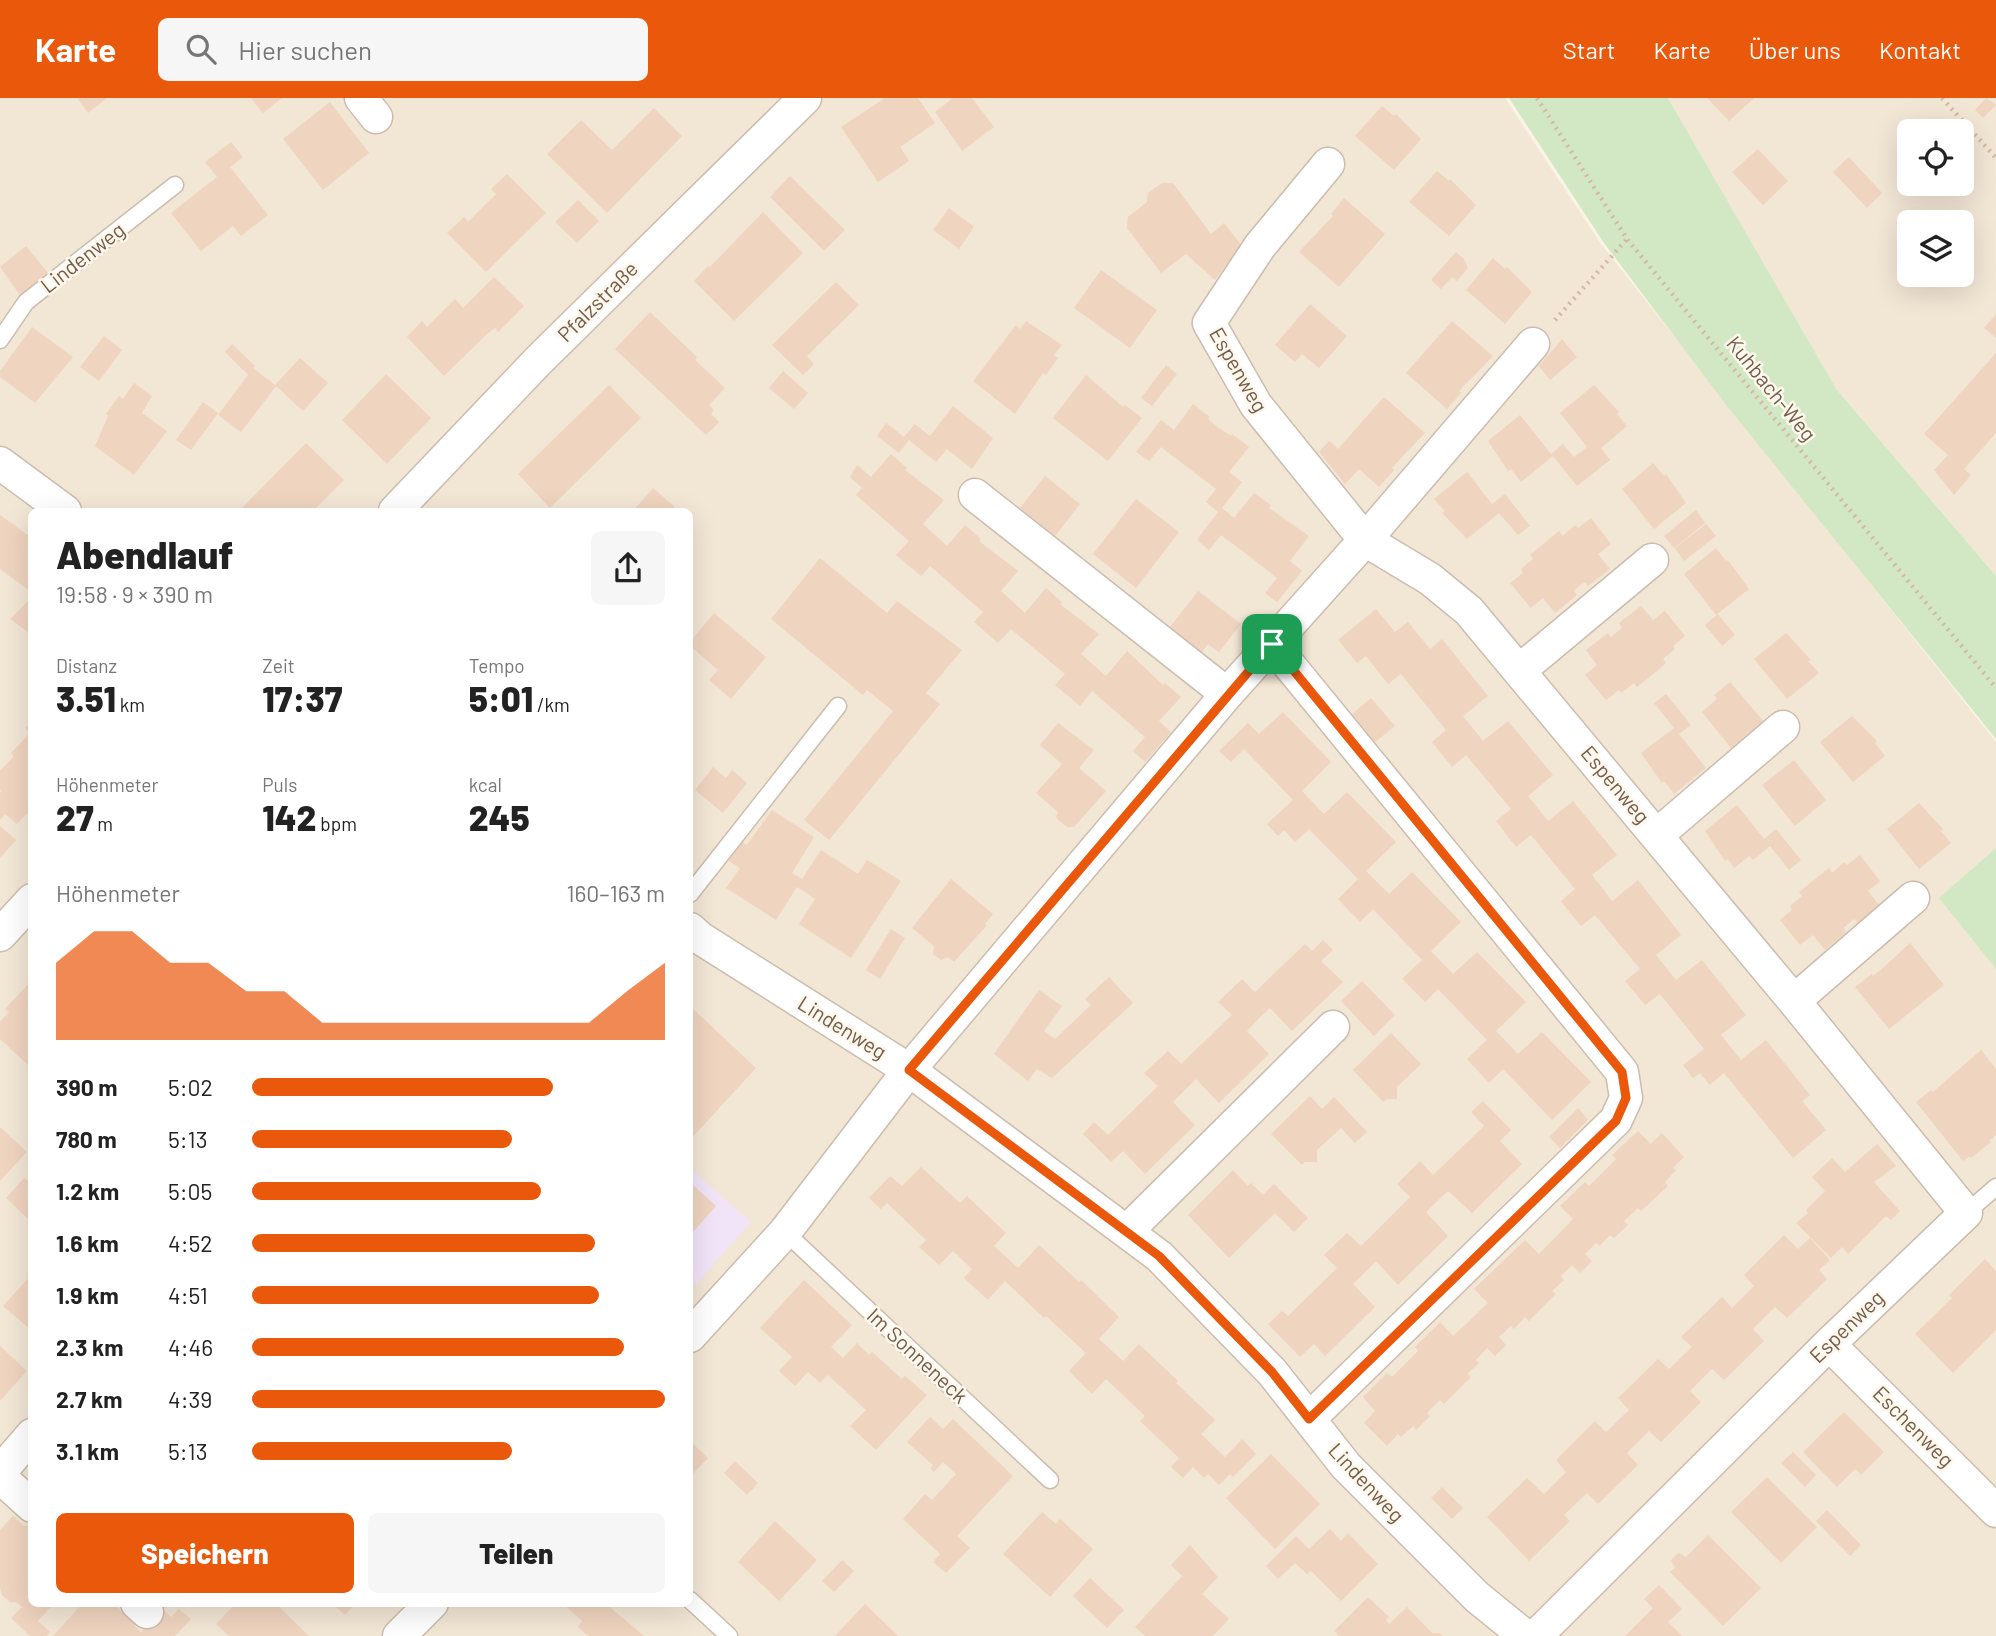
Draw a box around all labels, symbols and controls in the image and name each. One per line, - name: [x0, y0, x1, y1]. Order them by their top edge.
- search box: [158, 18, 648, 81]
- text: Karte: [35, 29, 116, 69]
- icon: search: [182, 30, 220, 68]
- text: Hier suchen: [238, 34, 372, 65]
- text: Start: [1563, 35, 1616, 64]
- text: Karte: [1654, 35, 1711, 64]
- text: Über uns: [1749, 35, 1841, 64]
- text: Kontakt: [1879, 35, 1961, 64]
- map controls: [1897, 119, 1974, 287]
- button: locate: [1897, 119, 1974, 196]
- button: layers: [1897, 210, 1974, 287]
- street label: Lindenweg: [35, 216, 129, 297]
- street label: Pfalzstraße: [552, 256, 642, 346]
- street label: Espenweg: [1205, 322, 1274, 416]
- street label: Kuhbach-Weg: [1722, 331, 1822, 446]
- text: Abendlauf: [56, 531, 233, 577]
- button: share: [591, 531, 665, 605]
- text: 19:58 · 9 × 390 m: [56, 580, 213, 608]
- pin: [1242, 614, 1302, 674]
- icon: arrive: [1253, 625, 1291, 663]
- text: Distanz: [56, 654, 117, 677]
- text: Zeit: [262, 654, 295, 677]
- text: Tempo: [469, 654, 525, 677]
- text: 3.51: [56, 677, 116, 719]
- text: 17:37: [262, 677, 342, 719]
- text: 5:01: [469, 677, 533, 719]
- text: km: [116, 693, 145, 716]
- text: /km: [533, 693, 570, 716]
- street label: Espenweg: [1576, 740, 1656, 828]
- text: Höhenmeter: [56, 773, 158, 796]
- text: Puls: [262, 773, 297, 796]
- text: kcal: [469, 773, 502, 796]
- text: 27: [56, 796, 94, 838]
- text: 142: [262, 796, 316, 838]
- text: 245: [469, 796, 530, 838]
- text: m: [94, 812, 113, 835]
- text: bpm: [316, 812, 357, 835]
- text: Höhenmeter: [56, 879, 180, 907]
- text: 160–163 m: [566, 879, 665, 907]
- street label: Lindenweg: [794, 990, 892, 1064]
- text: 390 m: [56, 1073, 118, 1101]
- text: 5:02: [168, 1073, 213, 1101]
- text: 780 m: [56, 1125, 117, 1153]
- text: 5:13: [168, 1125, 208, 1153]
- text: 1.2 km: [56, 1177, 119, 1205]
- text: 5:05: [168, 1177, 212, 1205]
- text: 1.6 km: [56, 1229, 119, 1257]
- text: 4:52: [168, 1229, 213, 1257]
- text: 1.9 km: [56, 1281, 119, 1309]
- text: 4:51: [168, 1281, 208, 1309]
- street label: Espenweg: [1804, 1284, 1888, 1367]
- street label: Im Sonneneck: [863, 1302, 973, 1408]
- text: 2.3 km: [56, 1333, 124, 1361]
- text: 4:46: [168, 1333, 213, 1361]
- street label: Eschenweg: [1868, 1380, 1960, 1472]
- text: 2.7 km: [56, 1385, 123, 1413]
- text: 4:39: [168, 1385, 212, 1413]
- text: 3.1 km: [56, 1437, 119, 1465]
- text: 5:13: [168, 1437, 208, 1465]
- street label: Lindenweg: [1324, 1437, 1410, 1527]
- button: Speichern: [56, 1513, 354, 1593]
- button: Teilen: [368, 1513, 665, 1593]

